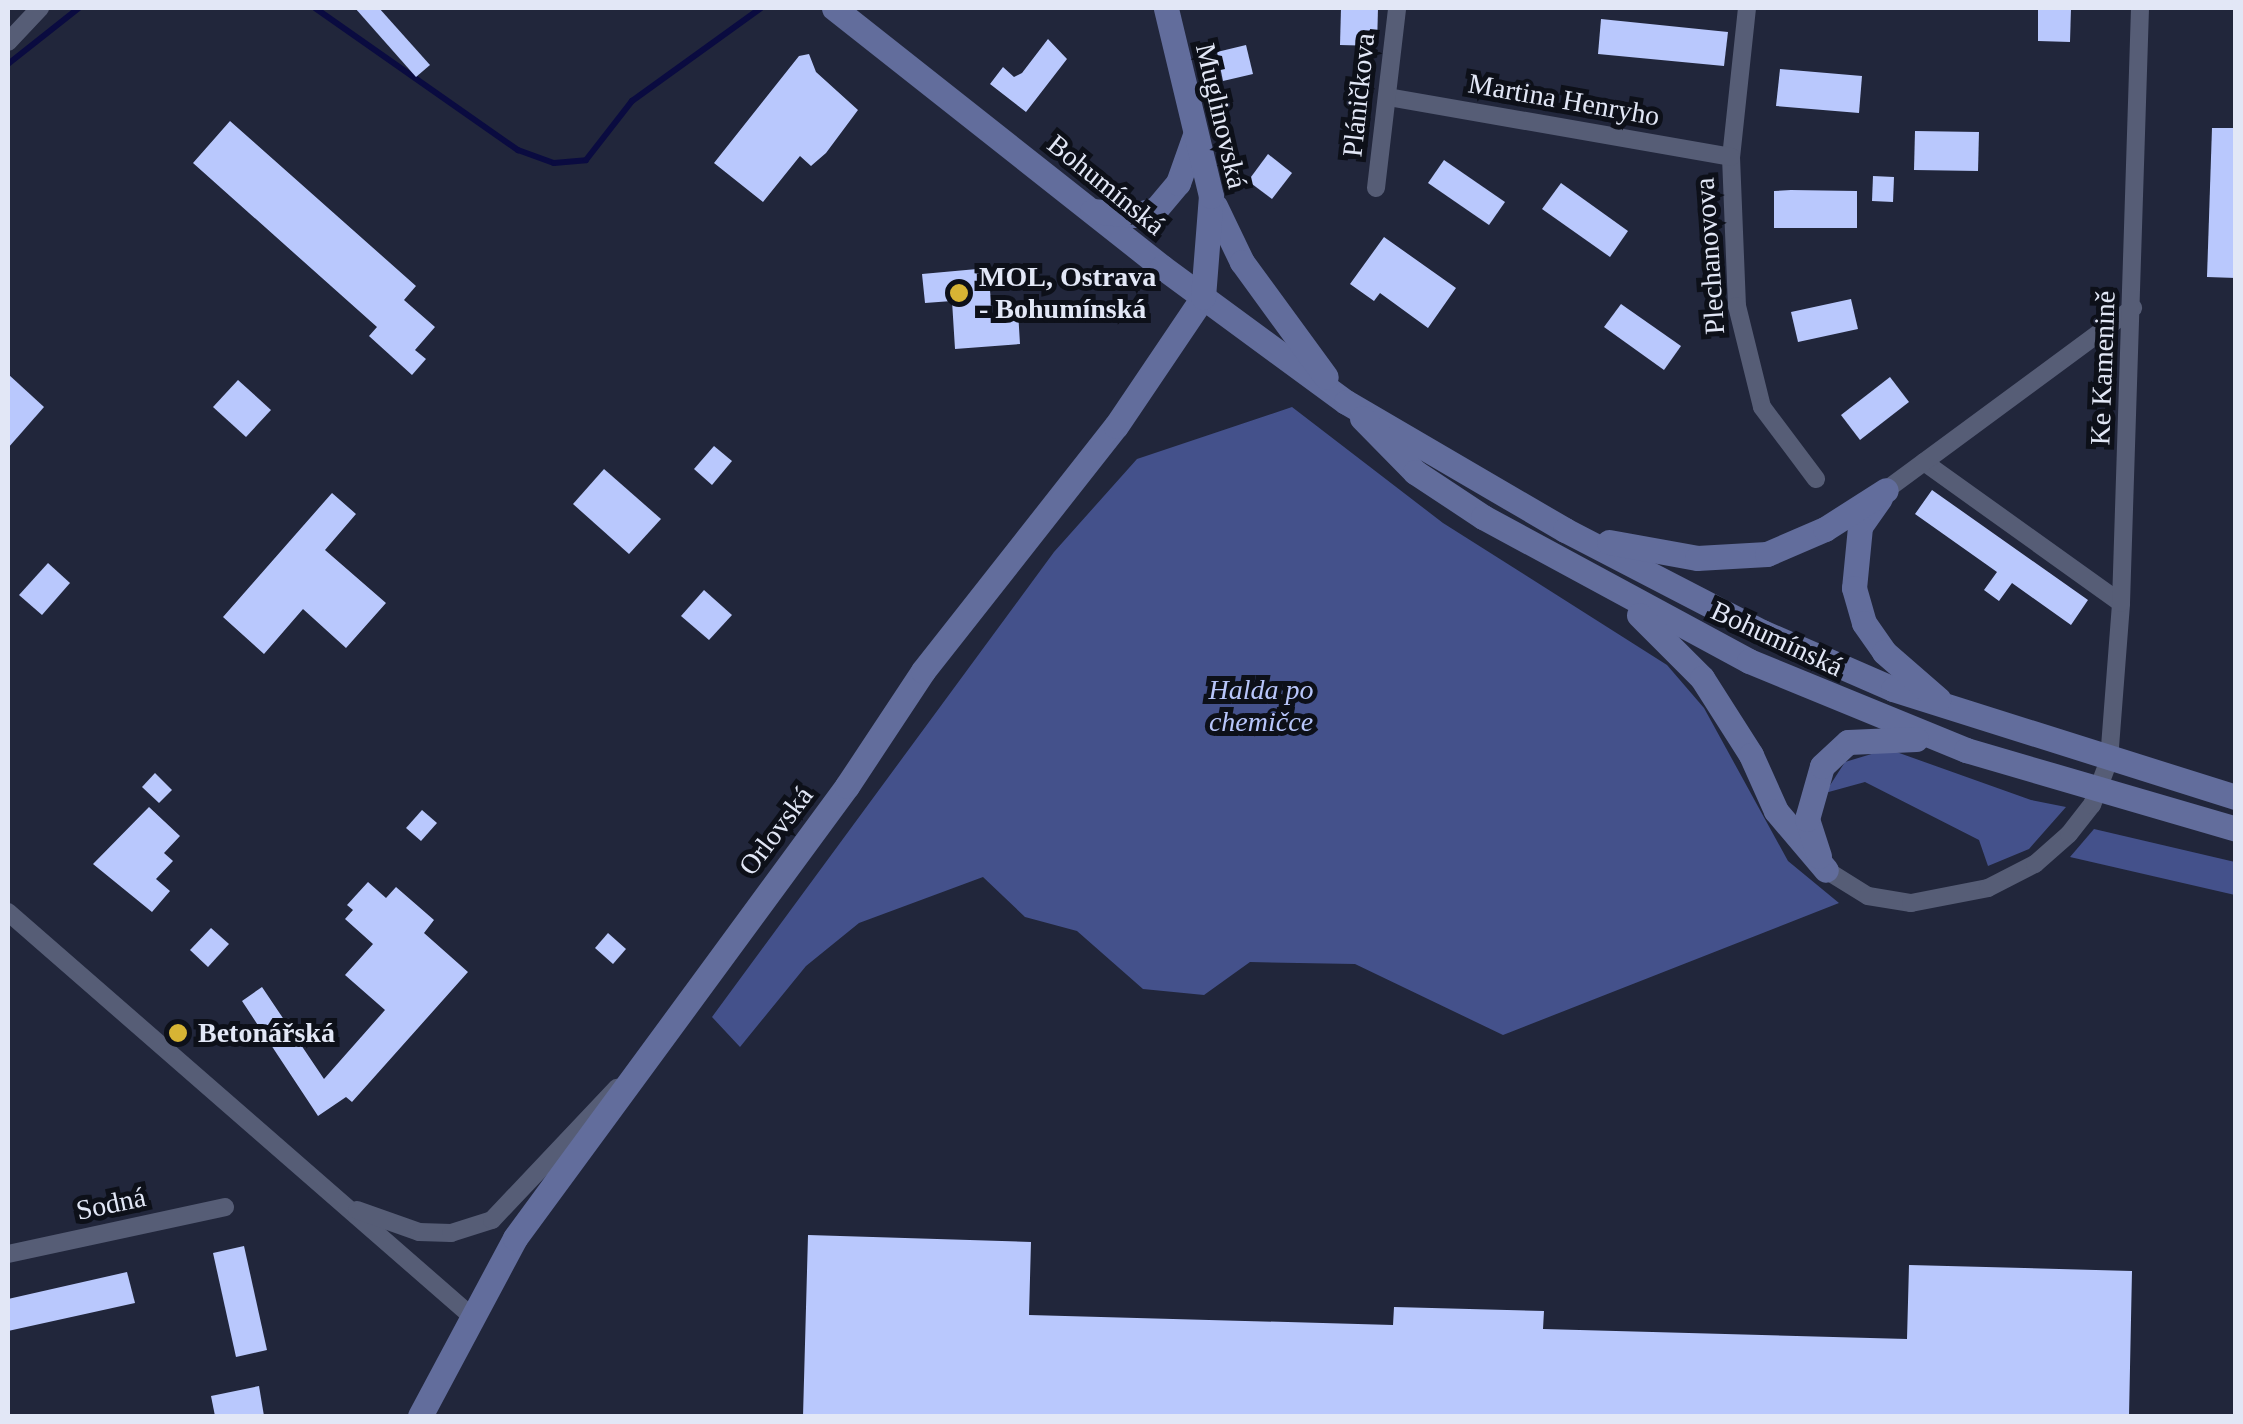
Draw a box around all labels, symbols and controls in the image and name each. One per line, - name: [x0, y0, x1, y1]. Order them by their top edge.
- street label: Pláničkova: [1336, 31, 1382, 159]
- street label: Muglinovská: [1188, 40, 1254, 192]
- street label: Martina Henryho: [1466, 67, 1662, 133]
- street label: Bohumínská: [1040, 127, 1172, 243]
- street label: Plechanovova: [1688, 176, 1732, 336]
- place label: MOL, Ostrava - Bohumínská: [979, 260, 1156, 326]
- marker: MOL, Ostrava - Bohumínská: [948, 282, 970, 304]
- street label: Ke Kamenině: [2084, 290, 2122, 446]
- street label: Bohumínská: [1706, 594, 1848, 684]
- park label: Halda po chemičce: [1208, 673, 1314, 739]
- street label: Orlovská: [732, 780, 820, 882]
- place label: Betonářská: [198, 1016, 335, 1050]
- marker: Betonářská: [167, 1022, 189, 1044]
- street label: Sodná: [73, 1180, 149, 1228]

